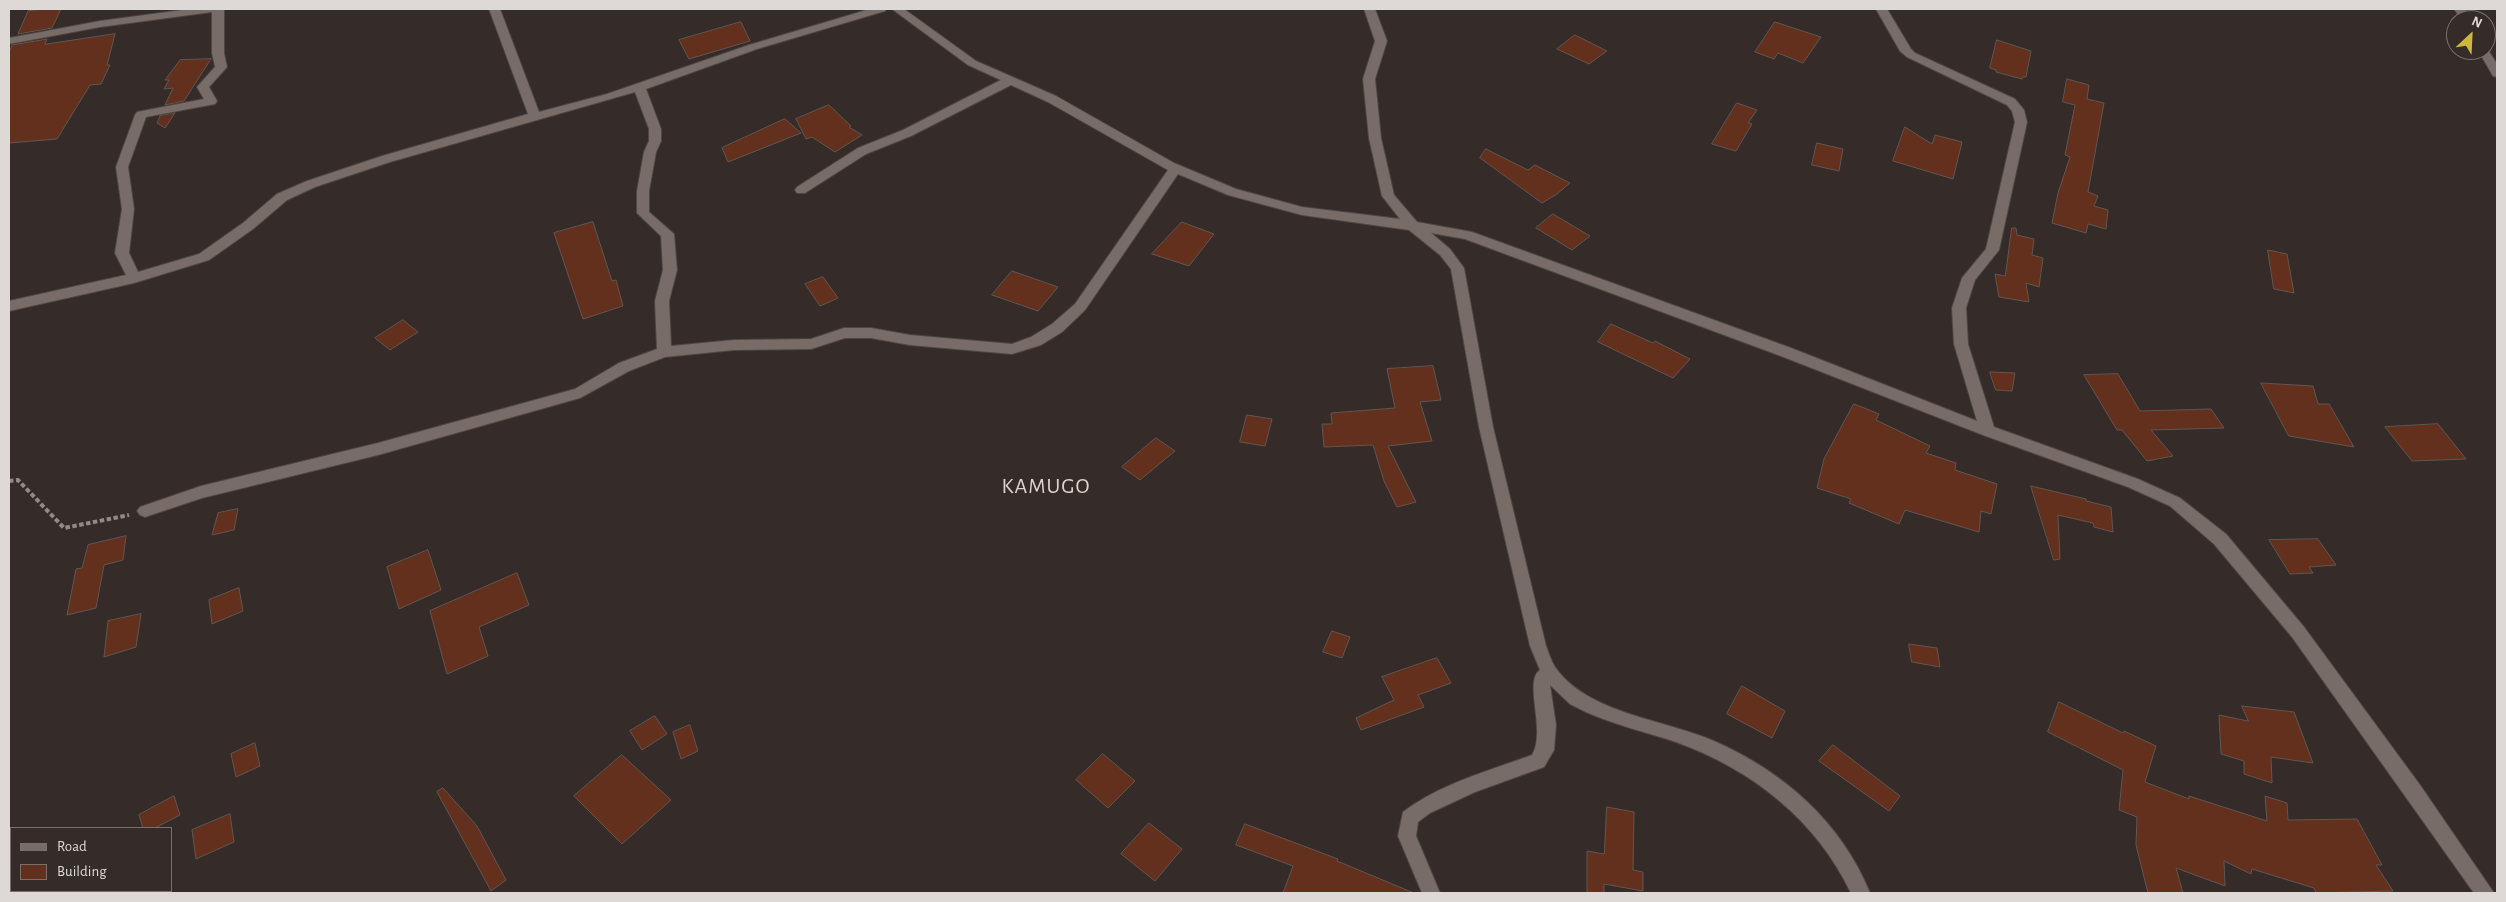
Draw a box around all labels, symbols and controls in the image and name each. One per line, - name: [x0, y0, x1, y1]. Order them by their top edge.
- north arrow: [2446, 10, 2496, 60]
- text: N: [2470, 14, 2484, 31]
- district label: KAMUGO: [1001, 473, 1091, 499]
- legend: [10, 827, 172, 892]
- text: Road: [57, 839, 87, 854]
- text: Building: [57, 864, 107, 879]

